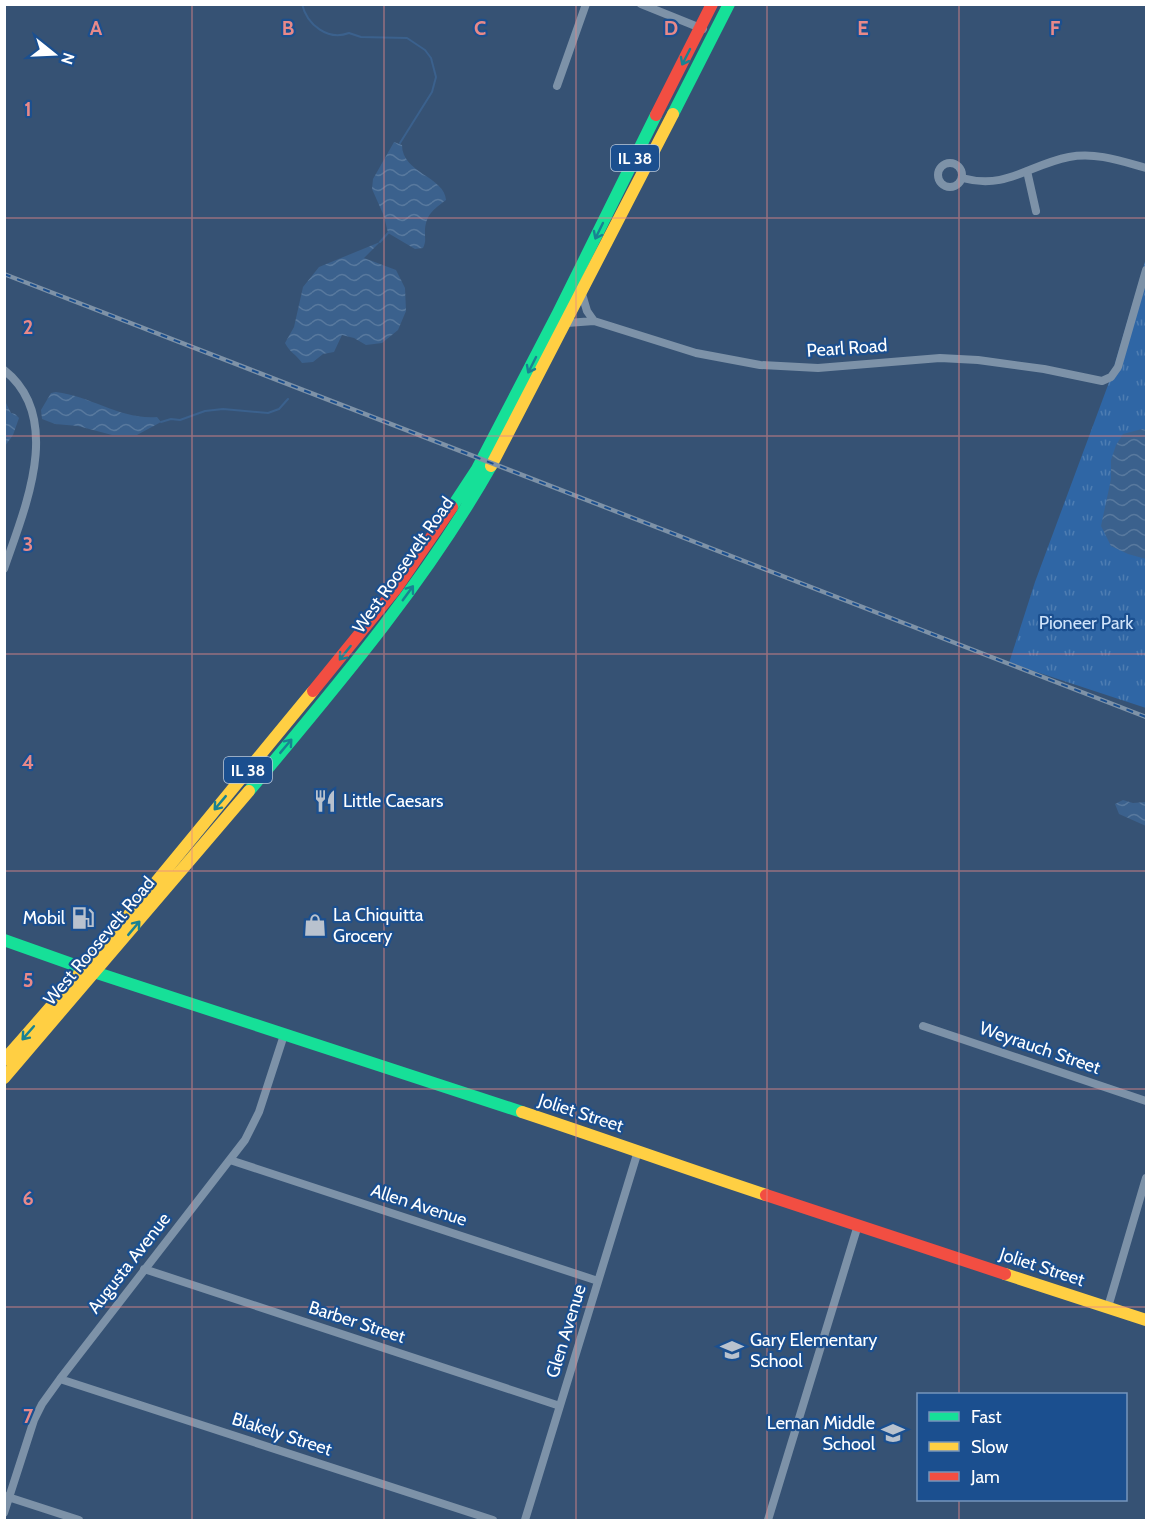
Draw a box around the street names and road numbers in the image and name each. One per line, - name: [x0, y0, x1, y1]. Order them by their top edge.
- road number: IL 38: [611, 145, 659, 171]
- street label: Pearl Road: [806, 334, 888, 362]
- street label: West Roosevelt Road: [348, 493, 458, 637]
- road number: IL 38: [224, 757, 272, 783]
- street label: West Roosevelt Road: [39, 872, 159, 1010]
- street label: Weyrauch Street: [977, 1017, 1103, 1079]
- street label: Joliet Street: [535, 1089, 626, 1137]
- street label: Allen Avenue: [368, 1179, 470, 1231]
- street label: Augusta Avenue: [83, 1208, 175, 1318]
- street label: Joliet Street: [996, 1243, 1087, 1291]
- street label: Glen Avenue: [541, 1282, 591, 1380]
- street label: Barber Street: [306, 1296, 408, 1348]
- street label: Blakely Street: [229, 1407, 335, 1461]

